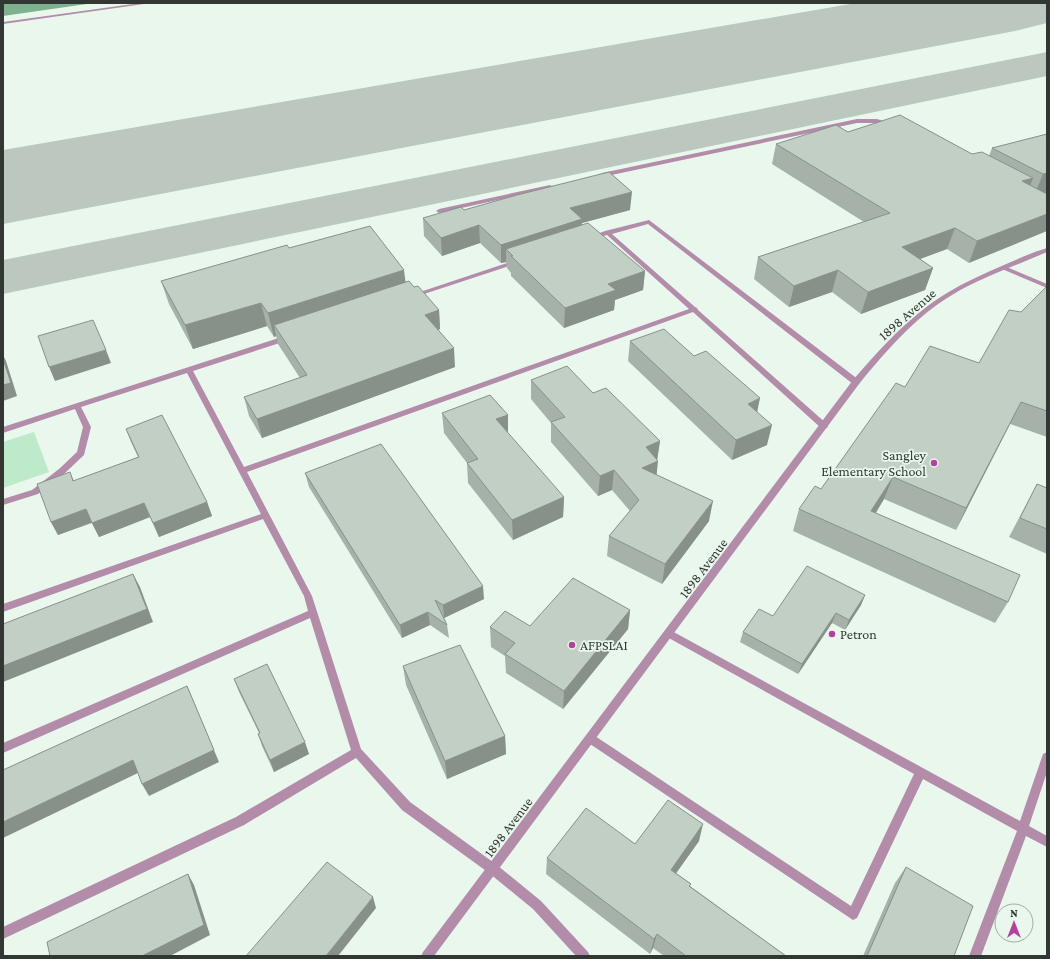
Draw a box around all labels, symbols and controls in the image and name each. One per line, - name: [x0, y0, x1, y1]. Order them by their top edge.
- street label: 1898 Avenue: [875, 285, 939, 343]
- place label: Sangley Elementary School: [821, 447, 927, 479]
- marker: Sangley Elementary School: [929, 458, 939, 468]
- street label: 1898 Avenue: [675, 535, 731, 601]
- place label: Petron: [840, 626, 877, 642]
- marker: Petron: [827, 629, 837, 639]
- place label: AFPSLAI: [580, 637, 628, 653]
- marker: AFPSLAI: [567, 640, 577, 650]
- street label: 1898 Avenue: [480, 794, 536, 860]
- north arrow: [994, 903, 1034, 943]
- text: N: [1010, 907, 1018, 919]

